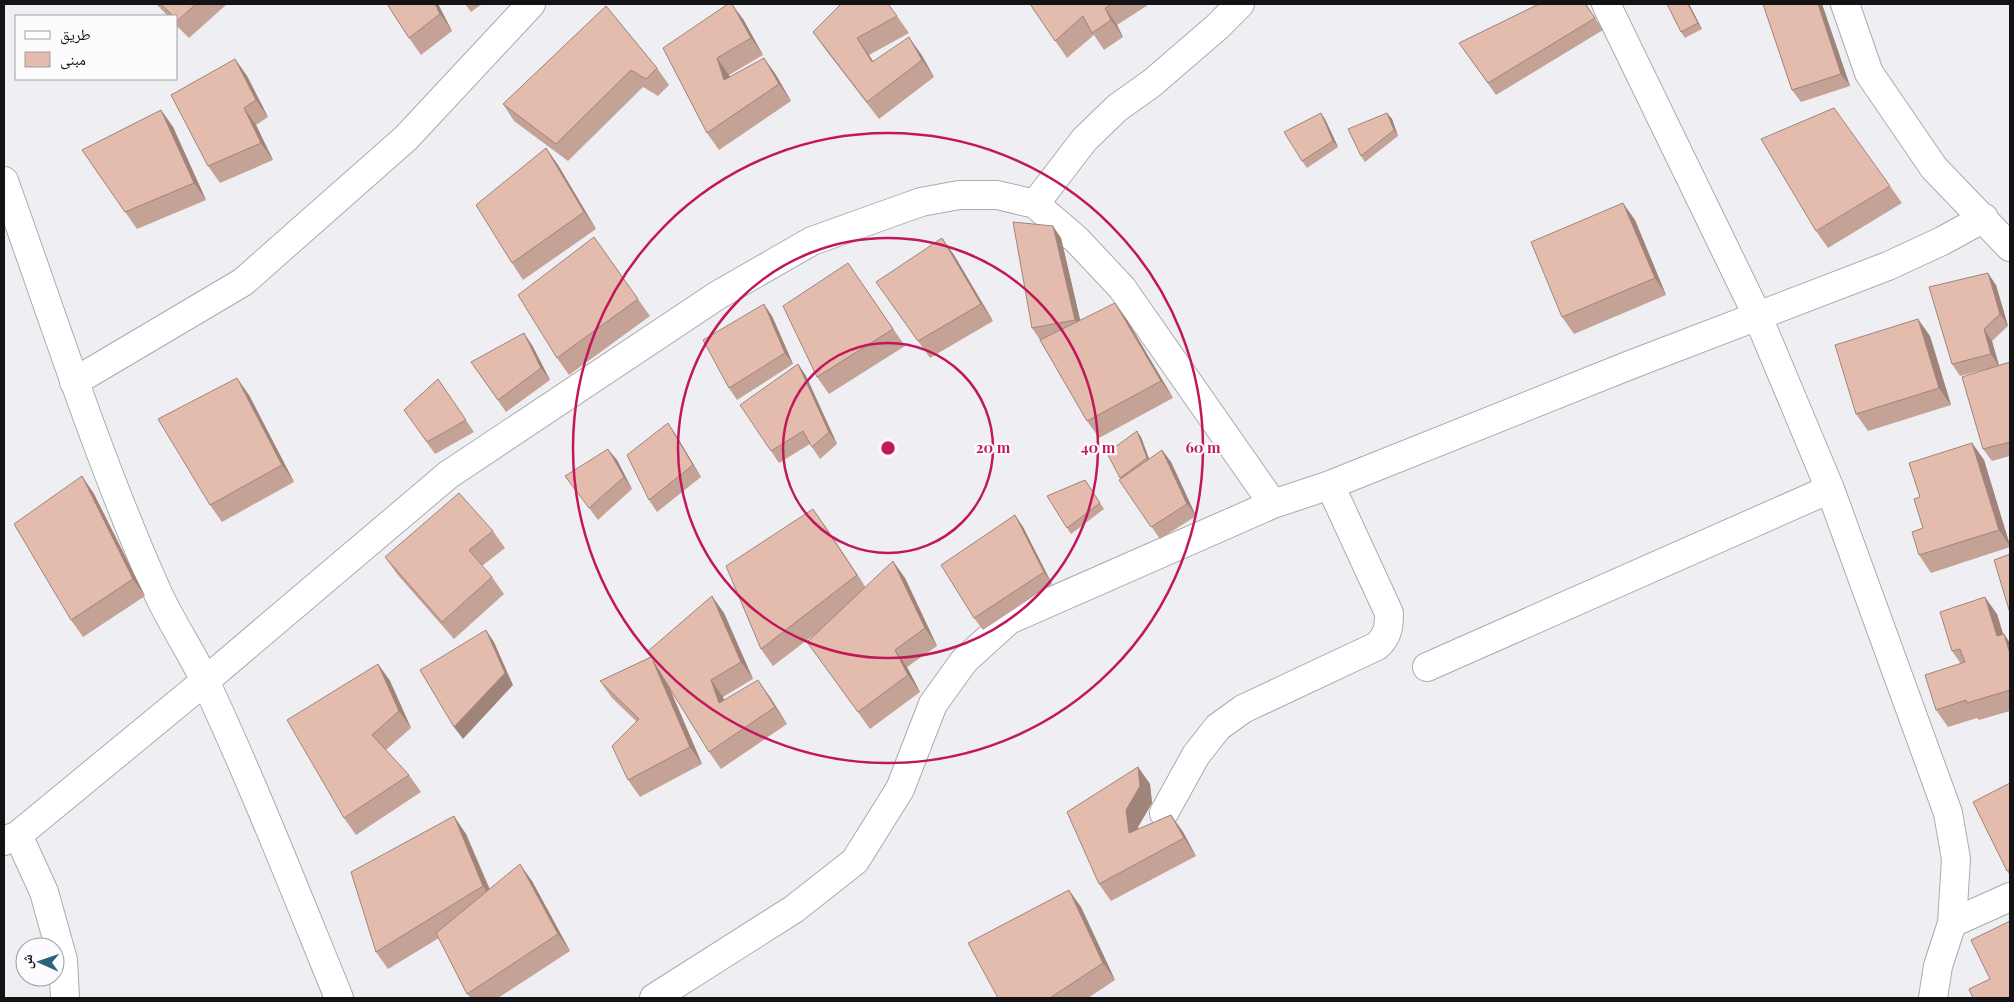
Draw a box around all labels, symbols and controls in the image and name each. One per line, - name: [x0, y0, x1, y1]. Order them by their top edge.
- legend: [15, 15, 178, 80]
- text: طريق: [60, 24, 91, 45]
- text: مبنى: [60, 49, 86, 70]
- text: 20 m: [976, 437, 1011, 457]
- text: 40 m: [1081, 437, 1116, 457]
- text: 60 m: [1185, 437, 1221, 457]
- centre of rings: [879, 439, 897, 457]
- north arrow: [15, 937, 65, 987]
- text: ش: [17, 954, 36, 969]

